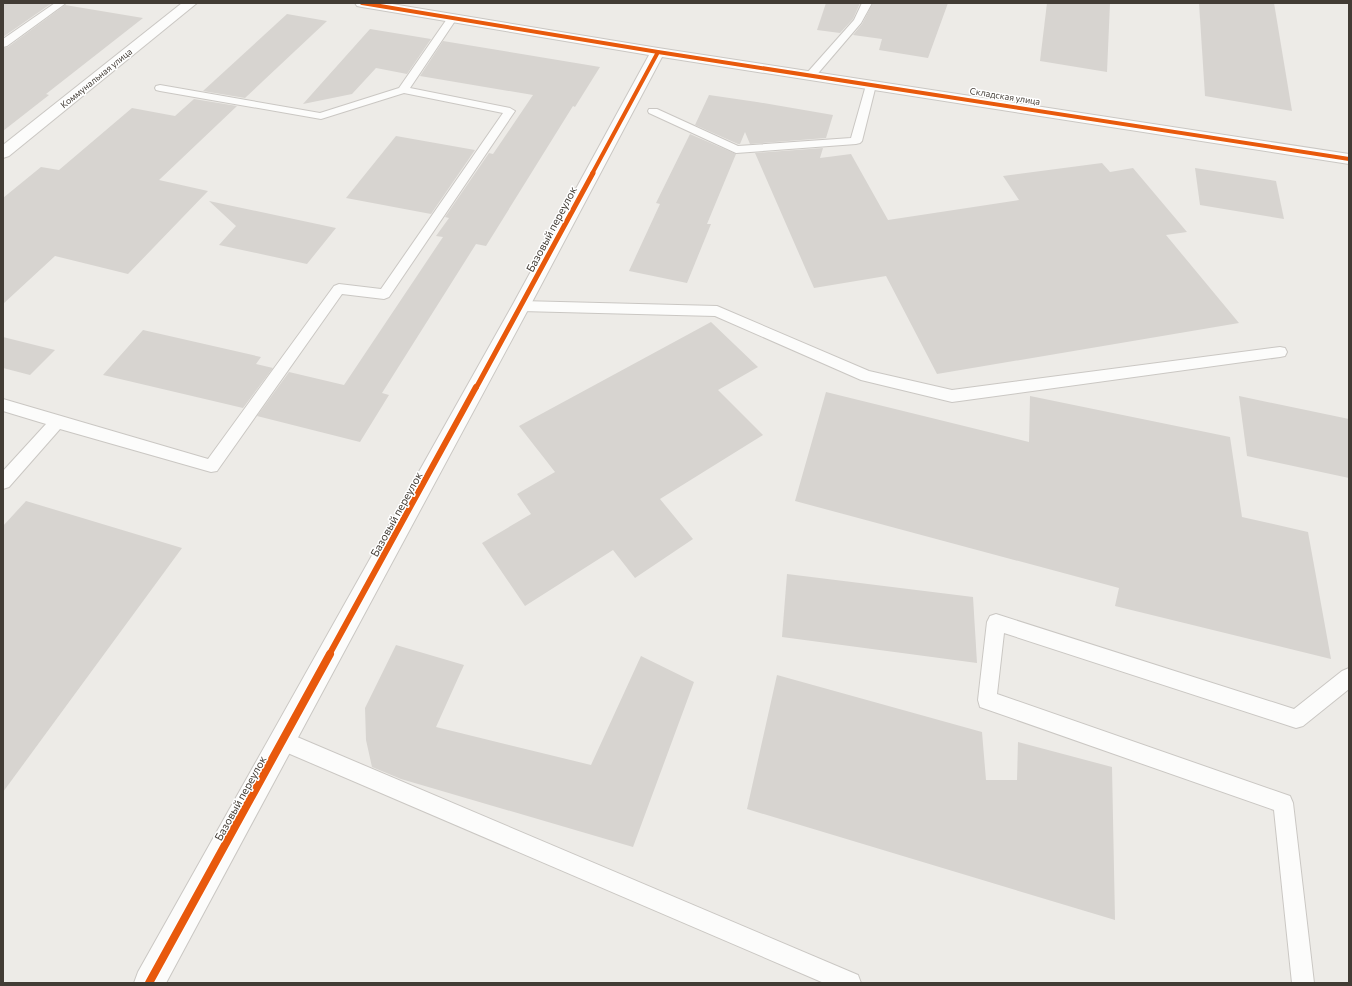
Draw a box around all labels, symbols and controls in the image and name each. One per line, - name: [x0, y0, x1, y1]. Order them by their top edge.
- street label: Коммунальная улица: [58, 46, 134, 110]
- street label: Складская улица: [969, 85, 1041, 107]
- street label: Базовый переулок: [523, 184, 579, 274]
- street label: Базовый переулок: [367, 469, 425, 559]
- street label: Базовый переулок: [211, 753, 269, 843]

